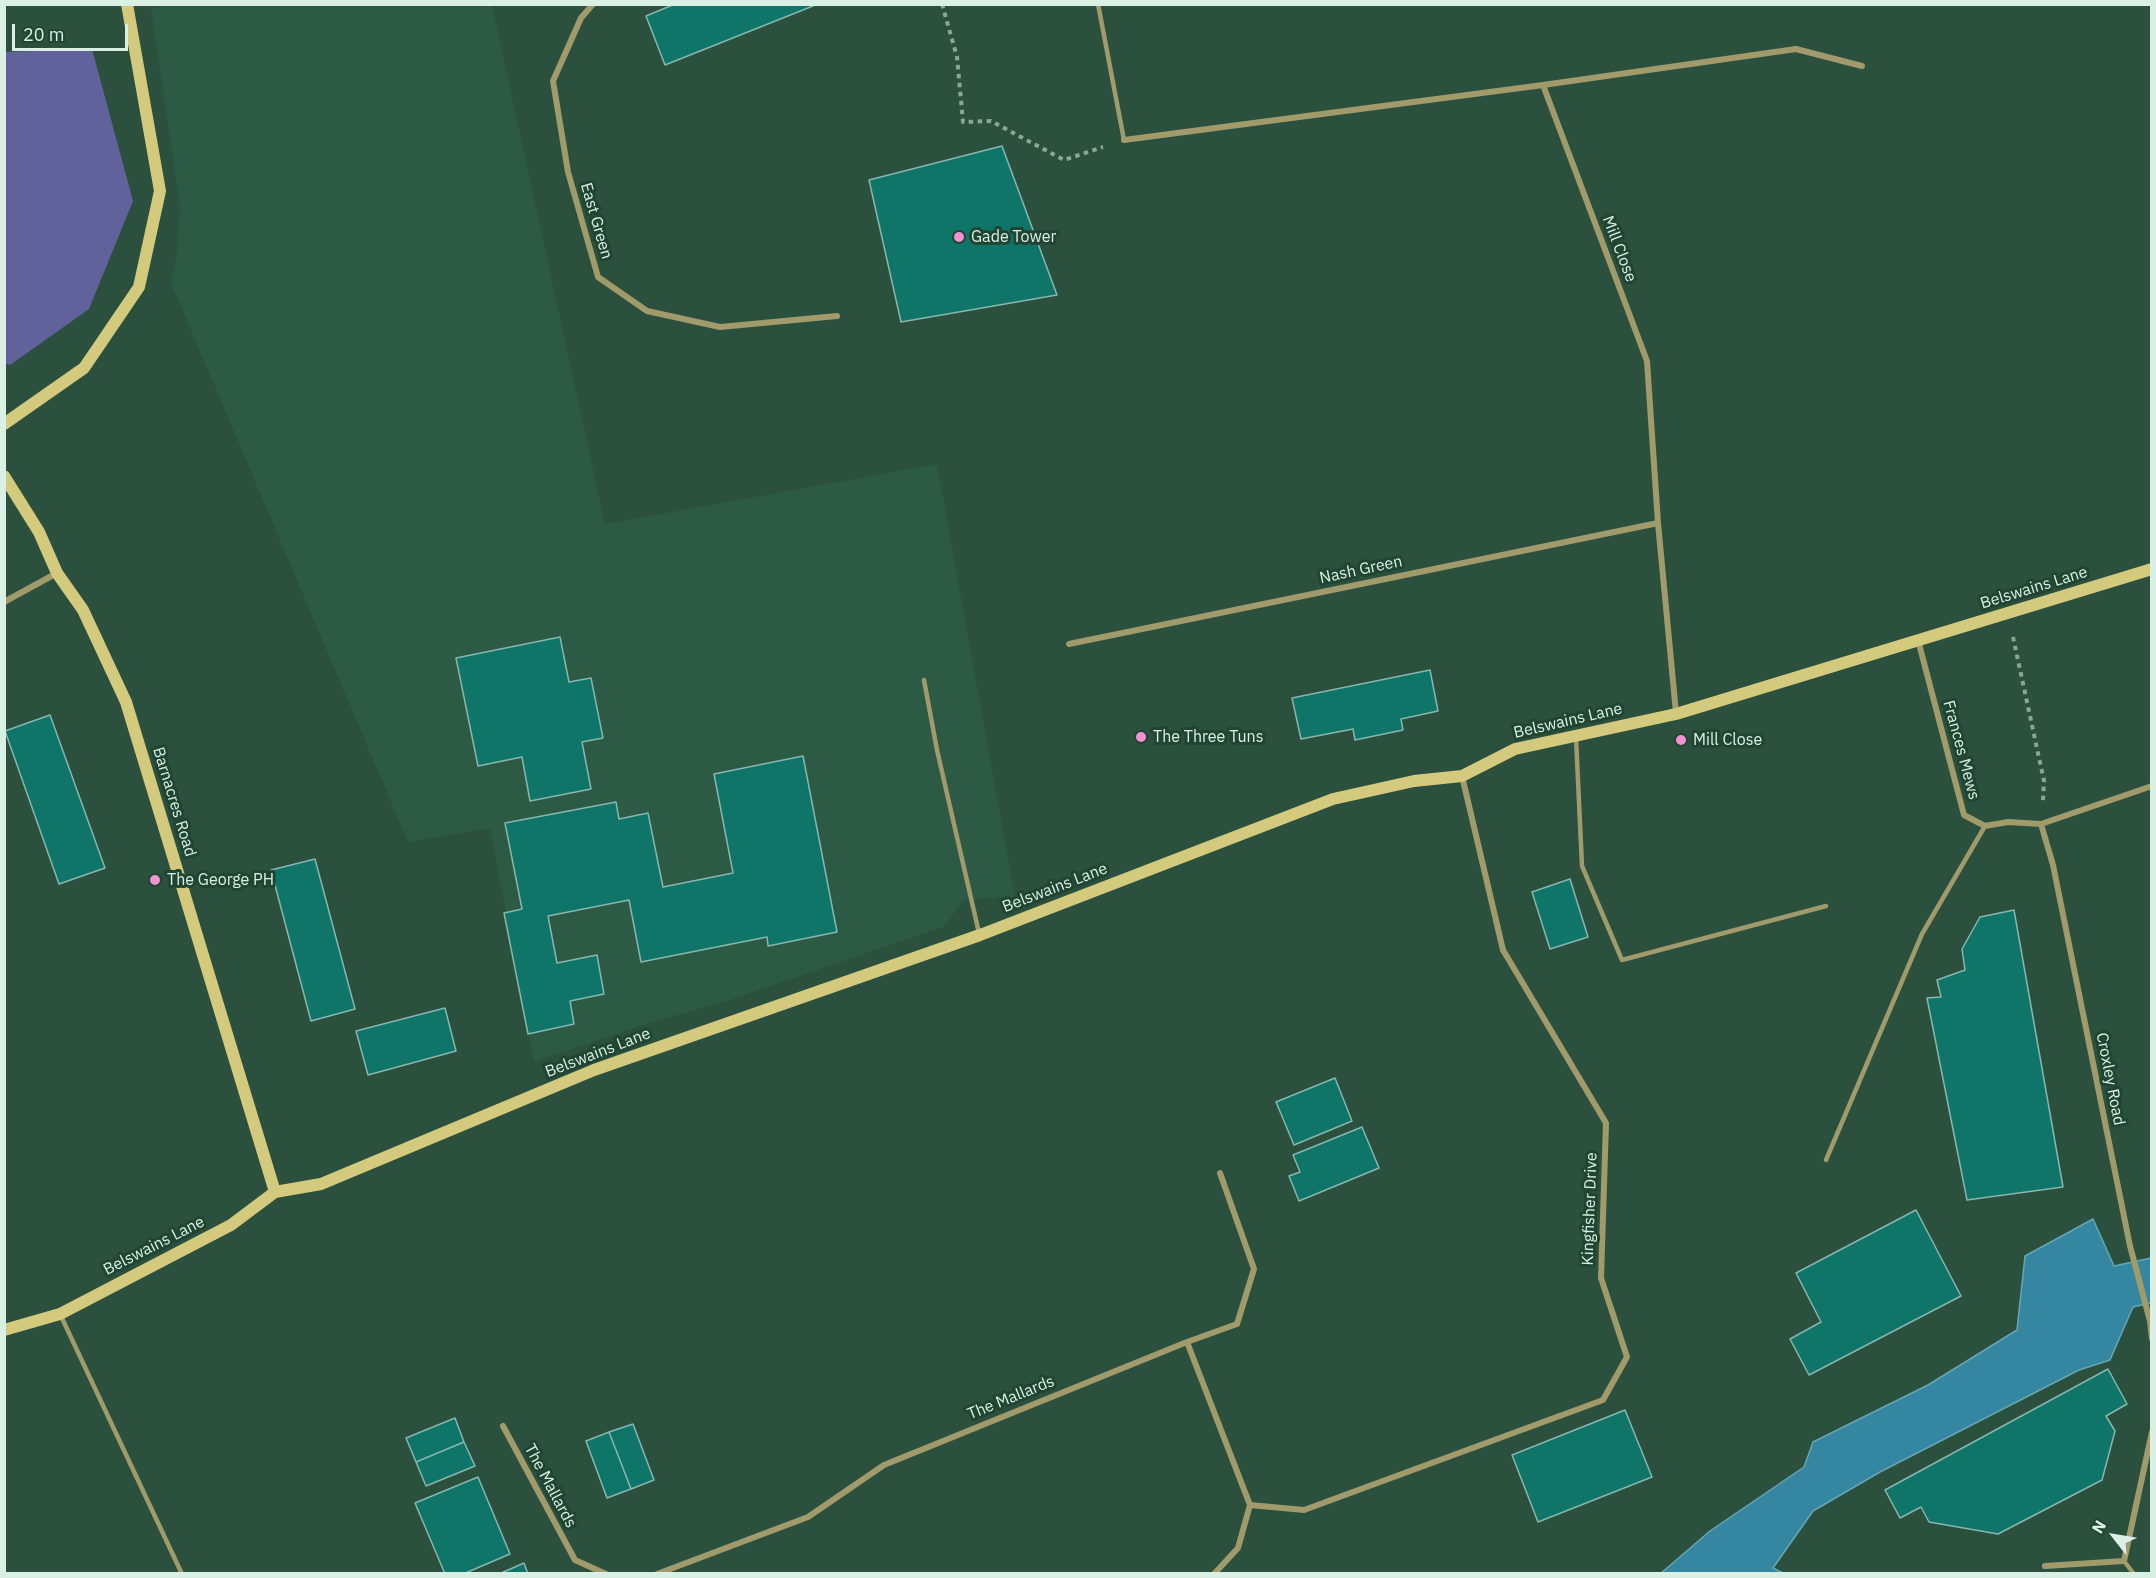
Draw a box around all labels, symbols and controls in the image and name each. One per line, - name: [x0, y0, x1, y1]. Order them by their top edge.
- scale bar: [15, 12, 130, 50]
- text: 20 m: [23, 23, 65, 46]
- street label: East Green: [576, 181, 616, 261]
- street label: Mill Close: [1598, 213, 1640, 285]
- place label: Gade Tower: [971, 227, 1056, 247]
- marker: Gade Tower: [952, 230, 966, 244]
- street label: Nash Green: [1318, 552, 1404, 588]
- street label: Belswains Lane: [1978, 563, 2090, 613]
- street label: Frances Mews: [1939, 698, 1983, 802]
- street label: Belswains Lane: [1512, 699, 1624, 743]
- place label: The Three Tuns: [1153, 727, 1263, 747]
- marker: The Three Tuns: [1134, 730, 1148, 744]
- place label: Mill Close: [1693, 730, 1762, 750]
- marker: Mill Close: [1674, 733, 1688, 747]
- street label: Barnacres Road: [148, 745, 200, 859]
- street label: Belswains Lane: [1000, 859, 1110, 917]
- place label: The George PH: [167, 870, 274, 890]
- marker: The George PH: [148, 873, 162, 887]
- street label: Belswains Lane: [543, 1024, 653, 1082]
- street label: Croxley Road: [2092, 1031, 2128, 1127]
- street label: Kingfisher Drive: [1578, 1152, 1602, 1266]
- street label: Belswains Lane: [100, 1212, 208, 1280]
- street label: The Mallards: [965, 1372, 1057, 1424]
- street label: The Mallards: [520, 1441, 580, 1531]
- north arrow: [2084, 1506, 2144, 1566]
- text: N: [2087, 1517, 2110, 1537]

